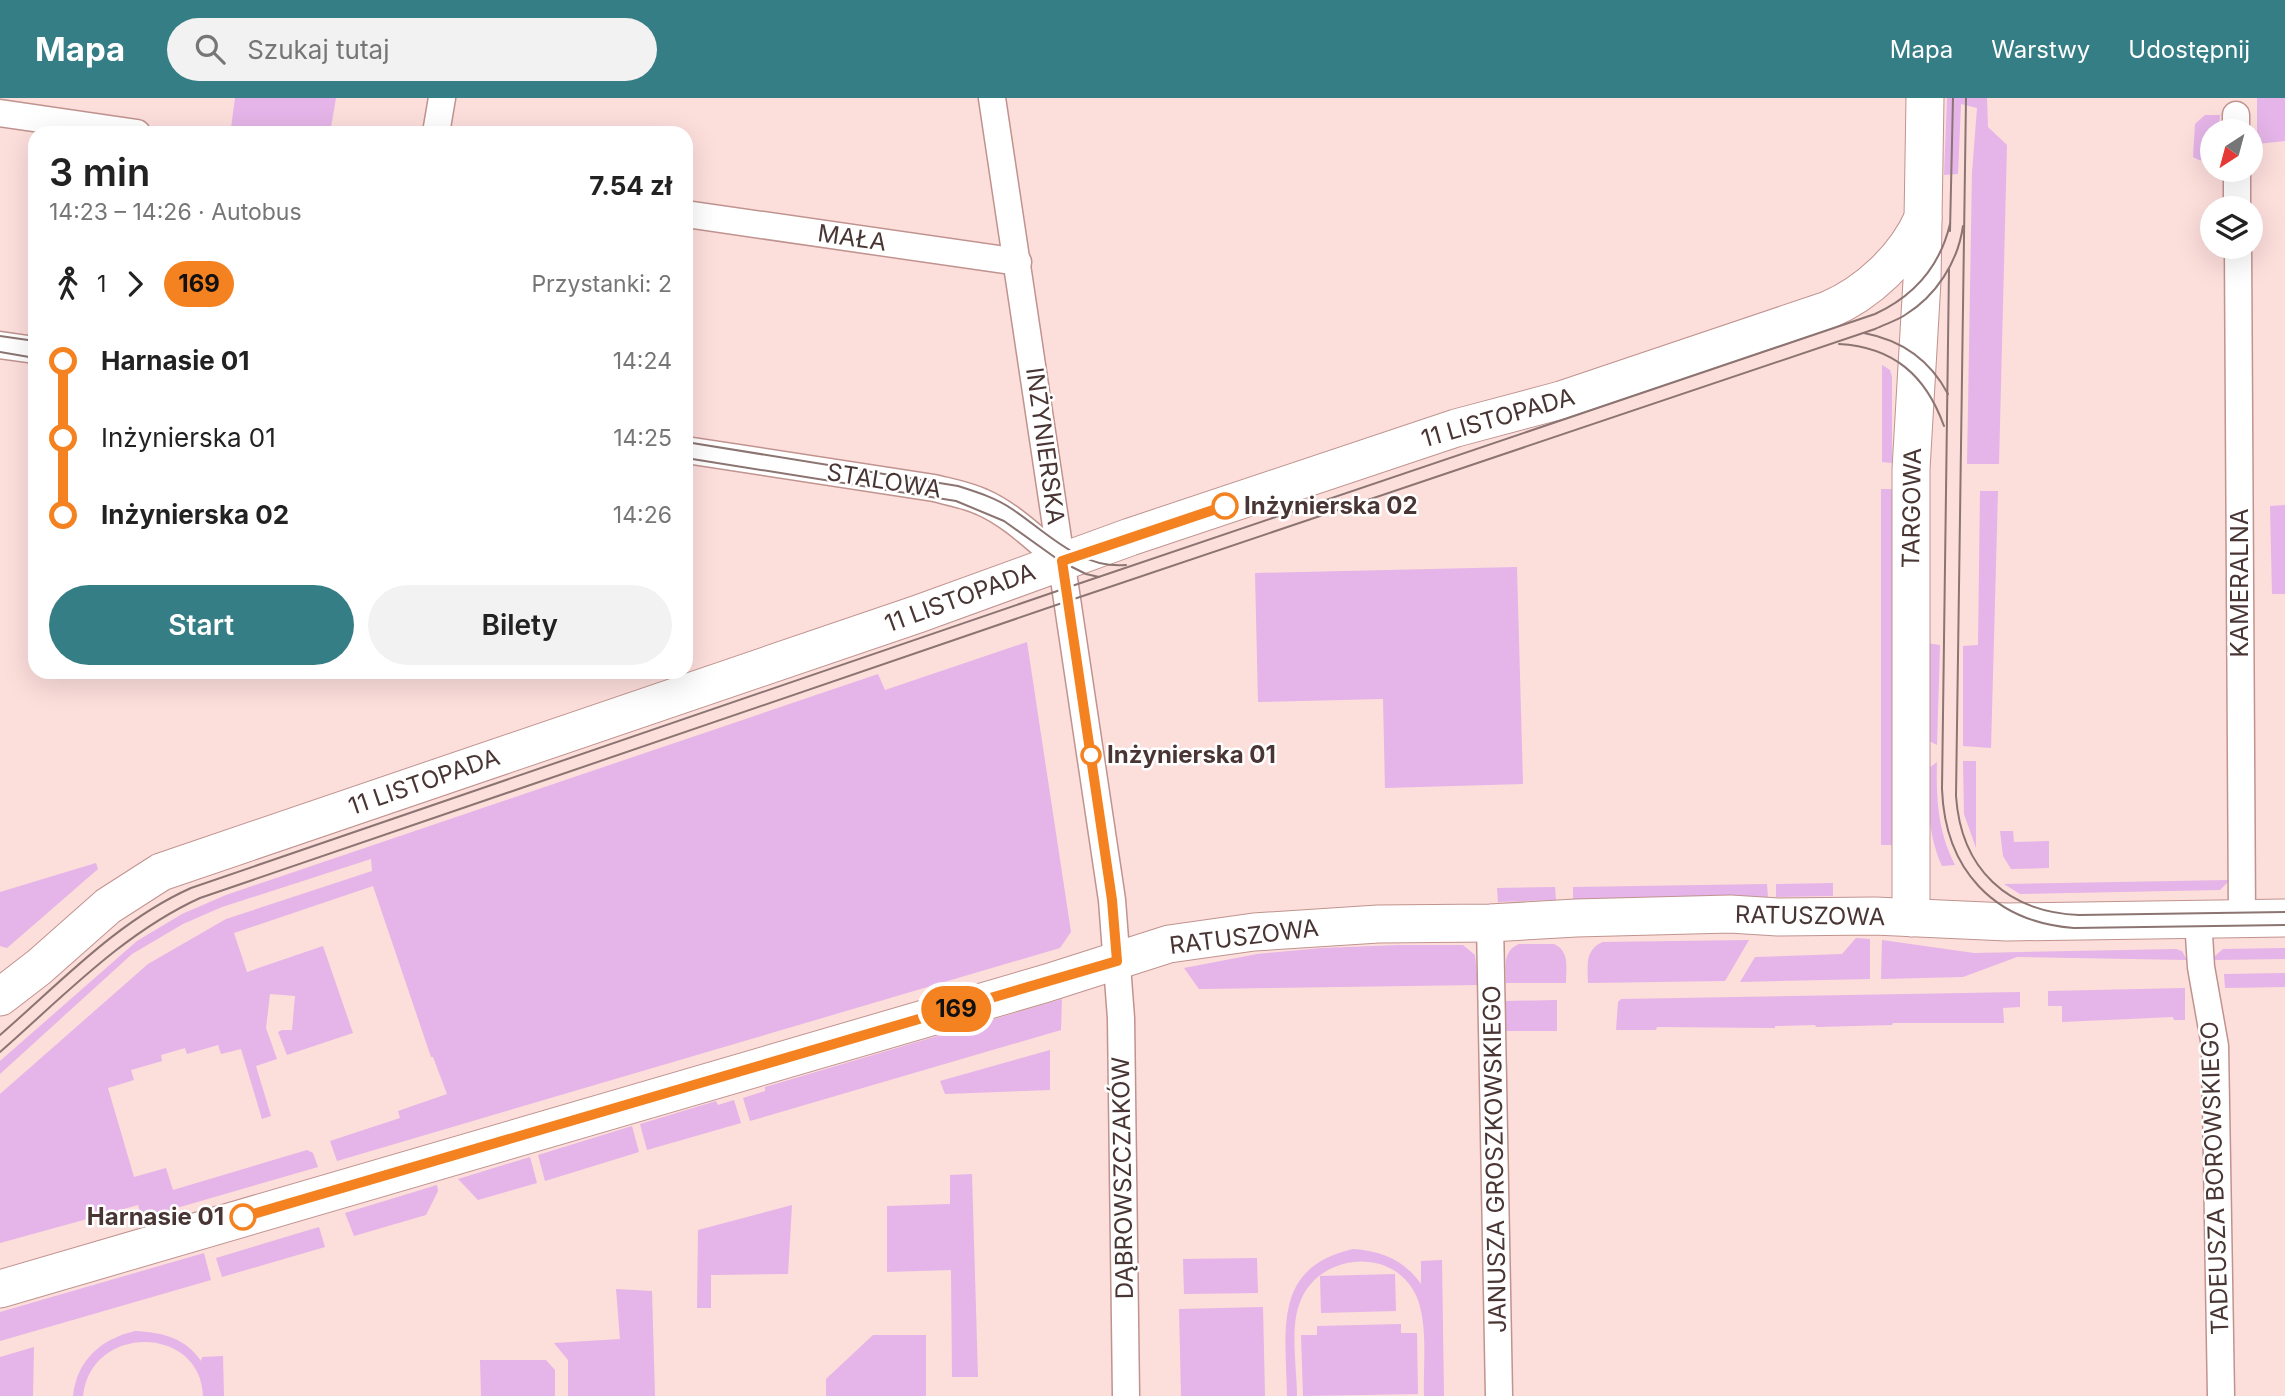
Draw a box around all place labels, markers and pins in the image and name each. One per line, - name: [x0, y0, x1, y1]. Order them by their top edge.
- place label: Inżynierska 02: [1244, 491, 1418, 520]
- marker: Inżynierska 02: [1212, 493, 1238, 519]
- place label: Inżynierska 01: [1107, 740, 1276, 769]
- marker: Inżynierska 01: [1081, 745, 1101, 765]
- place label: Harnasie 01: [87, 1202, 224, 1231]
- marker: Harnasie 01: [230, 1204, 256, 1230]

